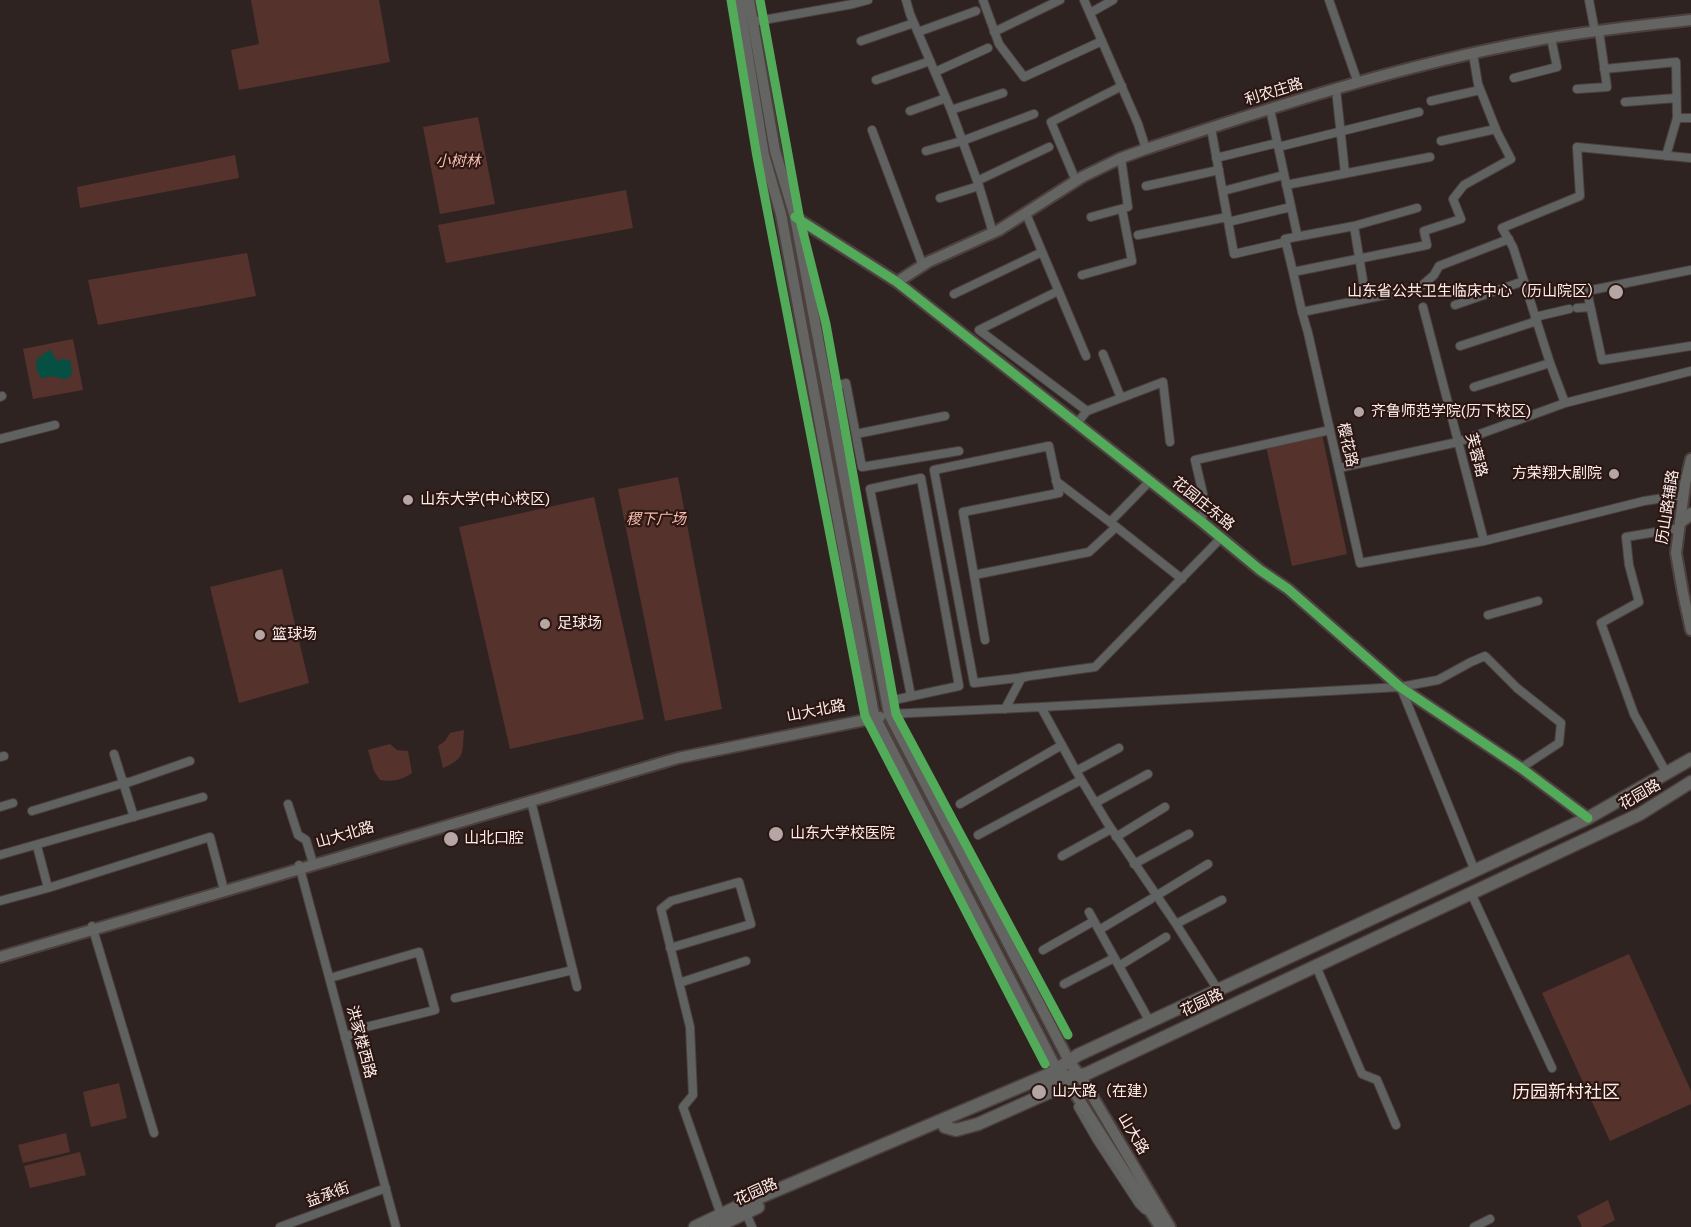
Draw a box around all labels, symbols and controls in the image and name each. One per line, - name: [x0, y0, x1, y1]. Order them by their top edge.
- street label: 利农庄路: [1243, 75, 1305, 109]
- park label: 小树林: [436, 153, 480, 171]
- place label: 山东省公共卫生临床中心（历山院区）: [1347, 283, 1602, 301]
- marker: 山东省公共卫生临床中心（历山院区）: [1607, 283, 1625, 301]
- place label: 齐鲁师范学院(历下校区): [1371, 403, 1531, 421]
- marker: 齐鲁师范学院(历下校区): [1352, 405, 1366, 419]
- street label: 樱花路: [1333, 421, 1361, 469]
- street label: 芙蓉路: [1461, 431, 1491, 479]
- place label: 方荣翔大剧院: [1512, 465, 1602, 483]
- marker: 方荣翔大剧院: [1607, 467, 1621, 481]
- street label: 历山路辅路: [1653, 469, 1683, 545]
- street label: 花园庄东路: [1168, 473, 1238, 535]
- place label: 山东大学(中心校区): [420, 491, 550, 509]
- marker: 山东大学(中心校区): [401, 493, 415, 507]
- park label: 稷下广场: [626, 511, 686, 529]
- place label: 足球场: [557, 615, 602, 633]
- marker: 足球场: [538, 617, 552, 631]
- place label: 篮球场: [272, 626, 317, 644]
- marker: 篮球场: [253, 628, 267, 642]
- street label: 山大北路: [785, 696, 847, 726]
- street label: 花园路: [1616, 776, 1664, 814]
- street label: 山大北路: [314, 818, 376, 852]
- marker: 山东大学校医院: [767, 825, 785, 843]
- place label: 山东大学校医院: [790, 825, 895, 843]
- marker: 山北口腔: [442, 830, 460, 848]
- place label: 山北口腔: [464, 830, 524, 848]
- street label: 花园路: [1178, 985, 1226, 1021]
- street label: 洪家楼西路: [343, 1003, 379, 1081]
- district label: 历园新村社区: [1512, 1082, 1620, 1104]
- marker: 山大路（在建）: [1030, 1083, 1048, 1101]
- place label: 山大路（在建）: [1052, 1083, 1157, 1101]
- street label: 山大路: [1114, 1110, 1152, 1158]
- street label: 花园路: [732, 1175, 780, 1209]
- street label: 益承街: [304, 1179, 352, 1211]

